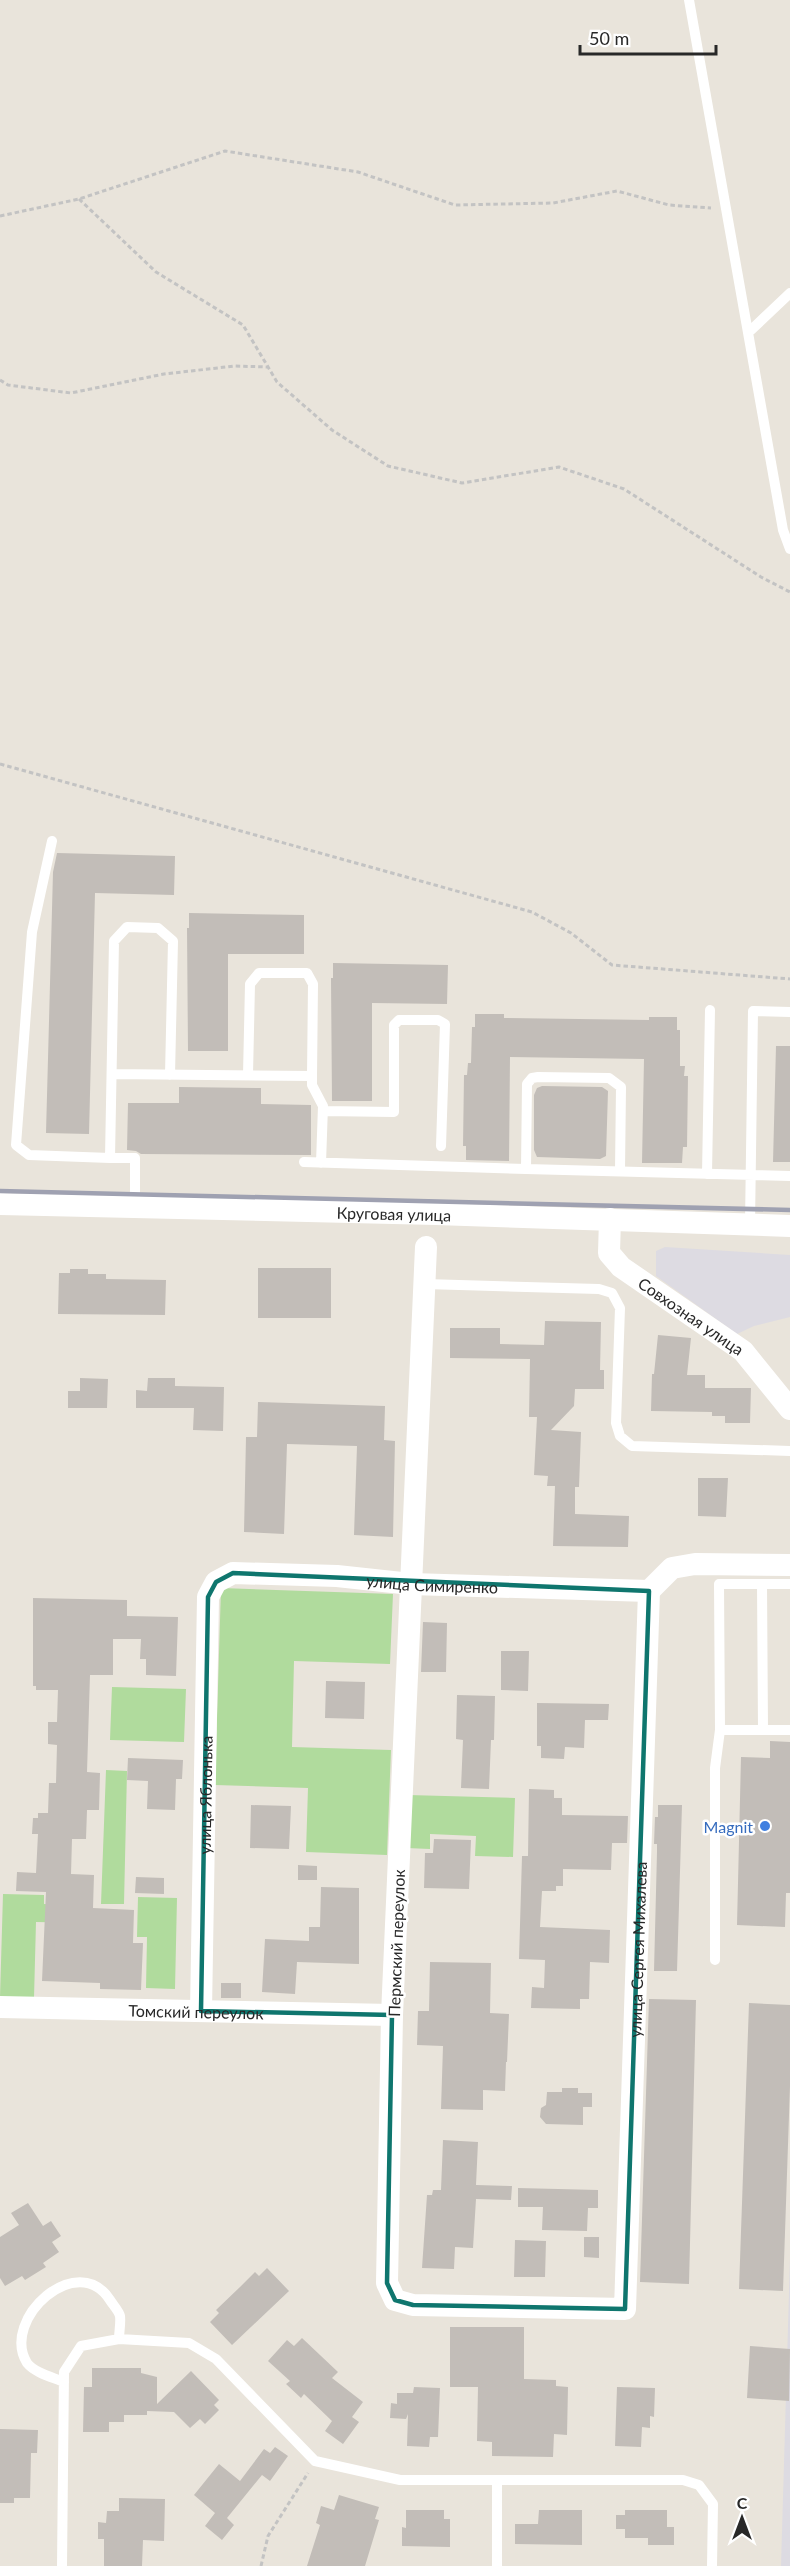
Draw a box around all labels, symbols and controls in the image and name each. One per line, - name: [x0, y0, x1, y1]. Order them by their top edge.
- scale bar: [580, 18, 716, 56]
- text: 50 m: [589, 27, 629, 49]
- street label: Круговая улица: [336, 1202, 451, 1224]
- street label: Совхозная улица: [635, 1273, 748, 1358]
- street label: улица Симиренко: [366, 1570, 498, 1596]
- street label: улица Яблонька: [194, 1735, 215, 1855]
- place label: Magnit: [704, 1817, 753, 1836]
- marker: Magnit: [758, 1819, 772, 1833]
- street label: улица Сергея Михалева: [625, 1861, 649, 2038]
- street label: Пермский переулок: [384, 1868, 408, 2017]
- street label: Томский переулок: [128, 2000, 264, 2022]
- north arrow: [712, 2488, 772, 2548]
- text: С: [737, 2493, 748, 2512]

